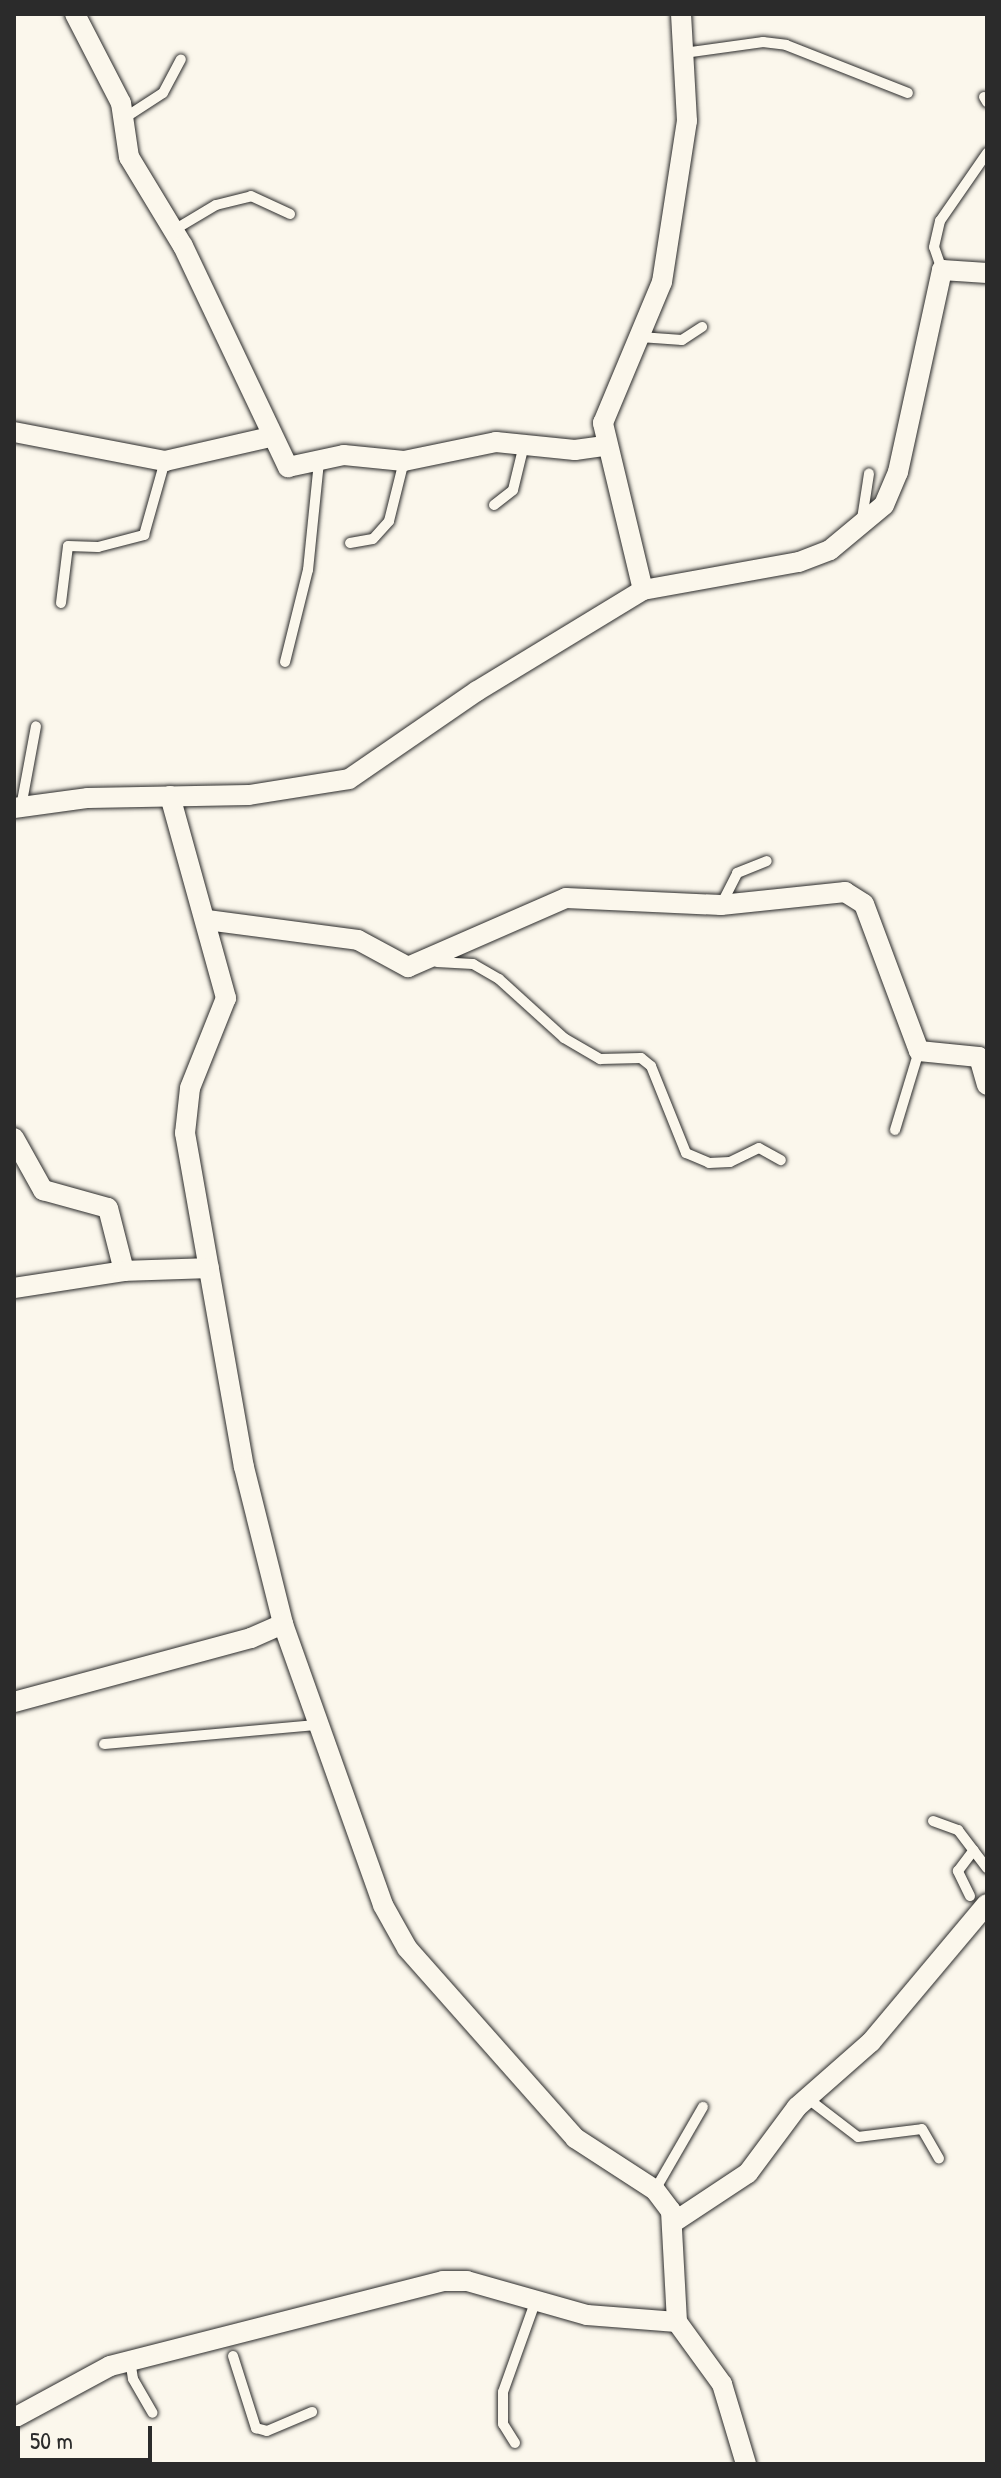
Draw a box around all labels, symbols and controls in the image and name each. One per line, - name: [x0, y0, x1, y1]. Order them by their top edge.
- scale bar: [20, 2410, 156, 2460]
- text: 50 m: [30, 2424, 73, 2456]

